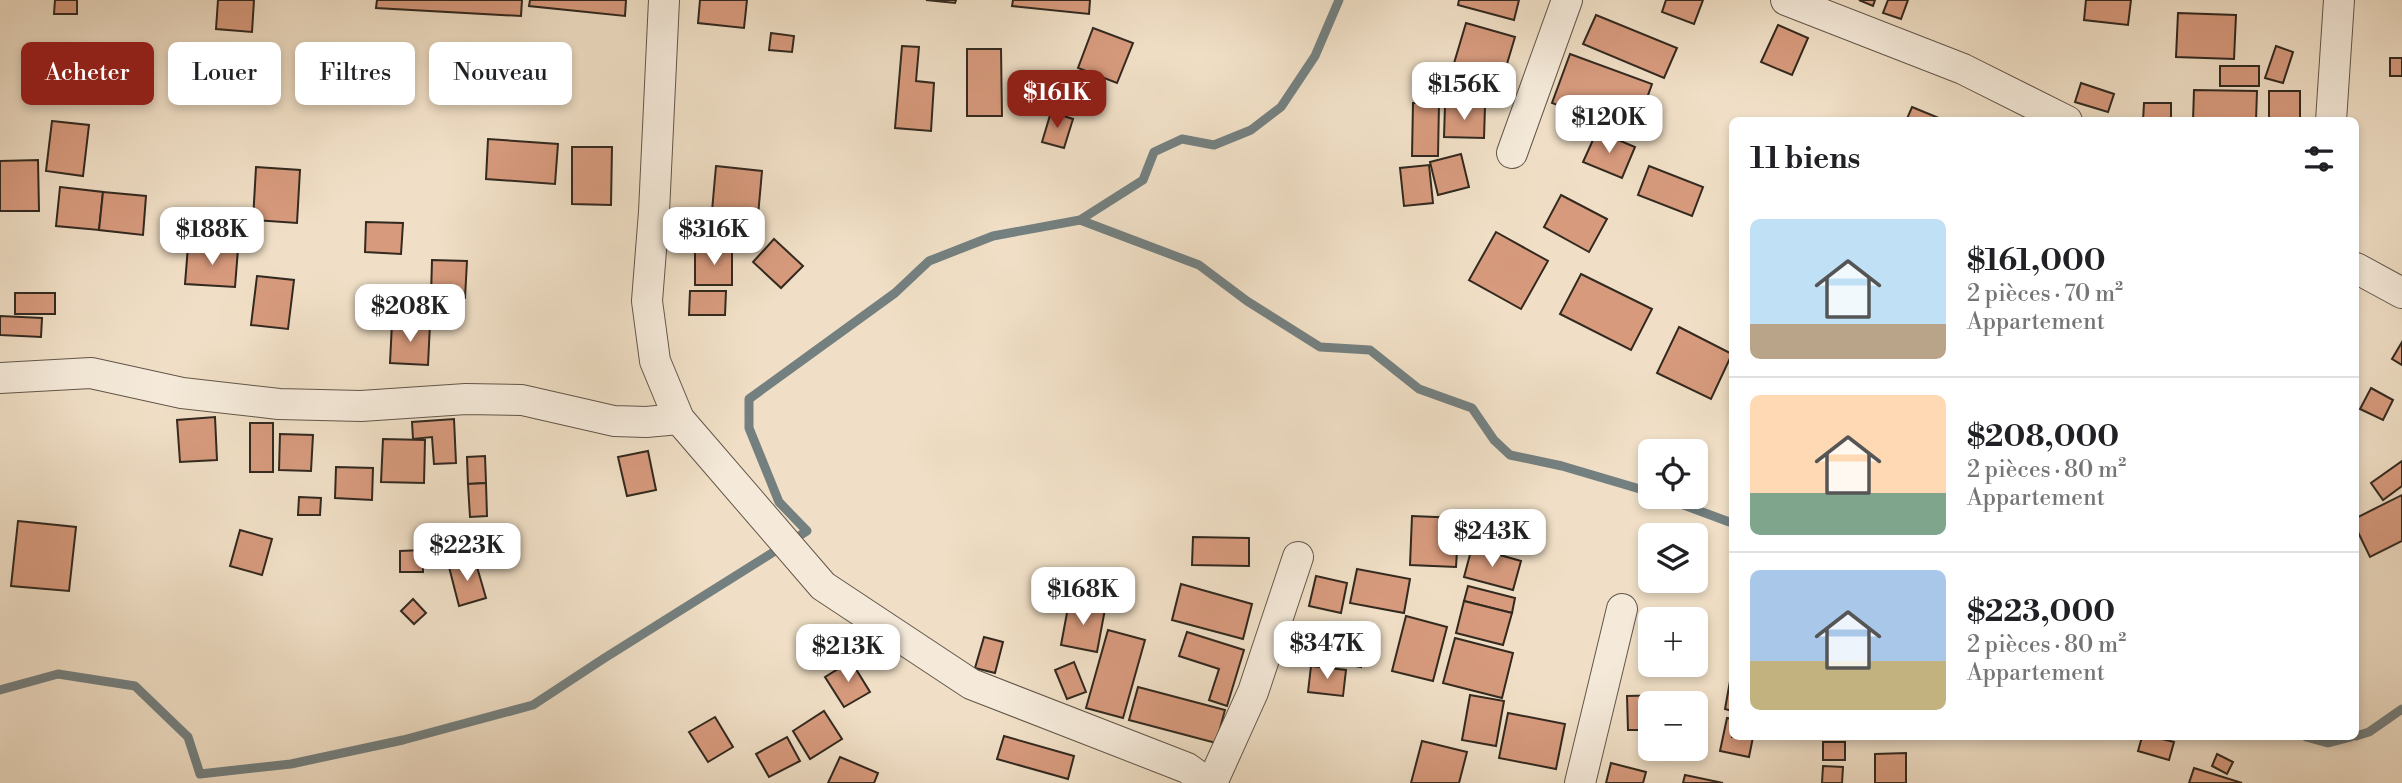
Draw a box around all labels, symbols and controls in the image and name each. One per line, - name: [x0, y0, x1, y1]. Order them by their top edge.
- chip: Acheter: [21, 42, 154, 105]
- chip: Louer: [168, 42, 281, 105]
- chip: Filtres: [295, 42, 415, 105]
- chip: Nouveau: [429, 42, 572, 105]
- pin: $156K: [1415, 62, 1513, 122]
- pin: $161K: [1008, 71, 1106, 130]
- text: $156K: [1428, 71, 1500, 99]
- text: $161K: [1023, 79, 1091, 107]
- pin: $120K: [1560, 96, 1658, 155]
- text: $120K: [1572, 104, 1646, 132]
- text: 11 biens: [1750, 140, 1860, 178]
- icon: filters: [2300, 140, 2338, 178]
- pin: $188K: [163, 208, 261, 267]
- pin: $316K: [665, 208, 763, 267]
- text: $188K: [176, 216, 248, 244]
- text: $316K: [679, 216, 749, 244]
- text: $161,000: [1967, 242, 2106, 280]
- icon: home: [1806, 247, 1890, 331]
- text: 2 pièces · 70 m²: [1967, 280, 2123, 308]
- pin: $208K: [361, 284, 459, 344]
- text: $208K: [371, 293, 449, 321]
- text: Appartement: [1967, 308, 2105, 336]
- text: $208,000: [1967, 418, 2119, 456]
- icon: home: [1806, 423, 1890, 507]
- map controls: [1638, 439, 1708, 761]
- button: locate: [1638, 439, 1708, 509]
- text: 2 pièces · 80 m²: [1967, 456, 2126, 484]
- text: Appartement: [1967, 484, 2105, 512]
- pin: $243K: [1443, 510, 1541, 569]
- text: $243K: [1454, 518, 1530, 546]
- button: layers: [1638, 523, 1708, 593]
- pin: $223K: [418, 524, 516, 583]
- text: $223K: [430, 532, 504, 560]
- pin: $168K: [1034, 568, 1132, 627]
- text: $168K: [1047, 576, 1119, 604]
- text: $223,000: [1967, 593, 2115, 631]
- icon: home: [1806, 598, 1890, 682]
- button: +: [1638, 607, 1708, 677]
- pin: $347K: [1278, 622, 1376, 681]
- pin: $213K: [799, 624, 897, 684]
- text: $347K: [1290, 630, 1364, 658]
- text: 2 pièces · 80 m²: [1967, 631, 2126, 659]
- text: $213K: [812, 633, 884, 661]
- text: Appartement: [1967, 659, 2105, 687]
- button: −: [1638, 691, 1708, 761]

